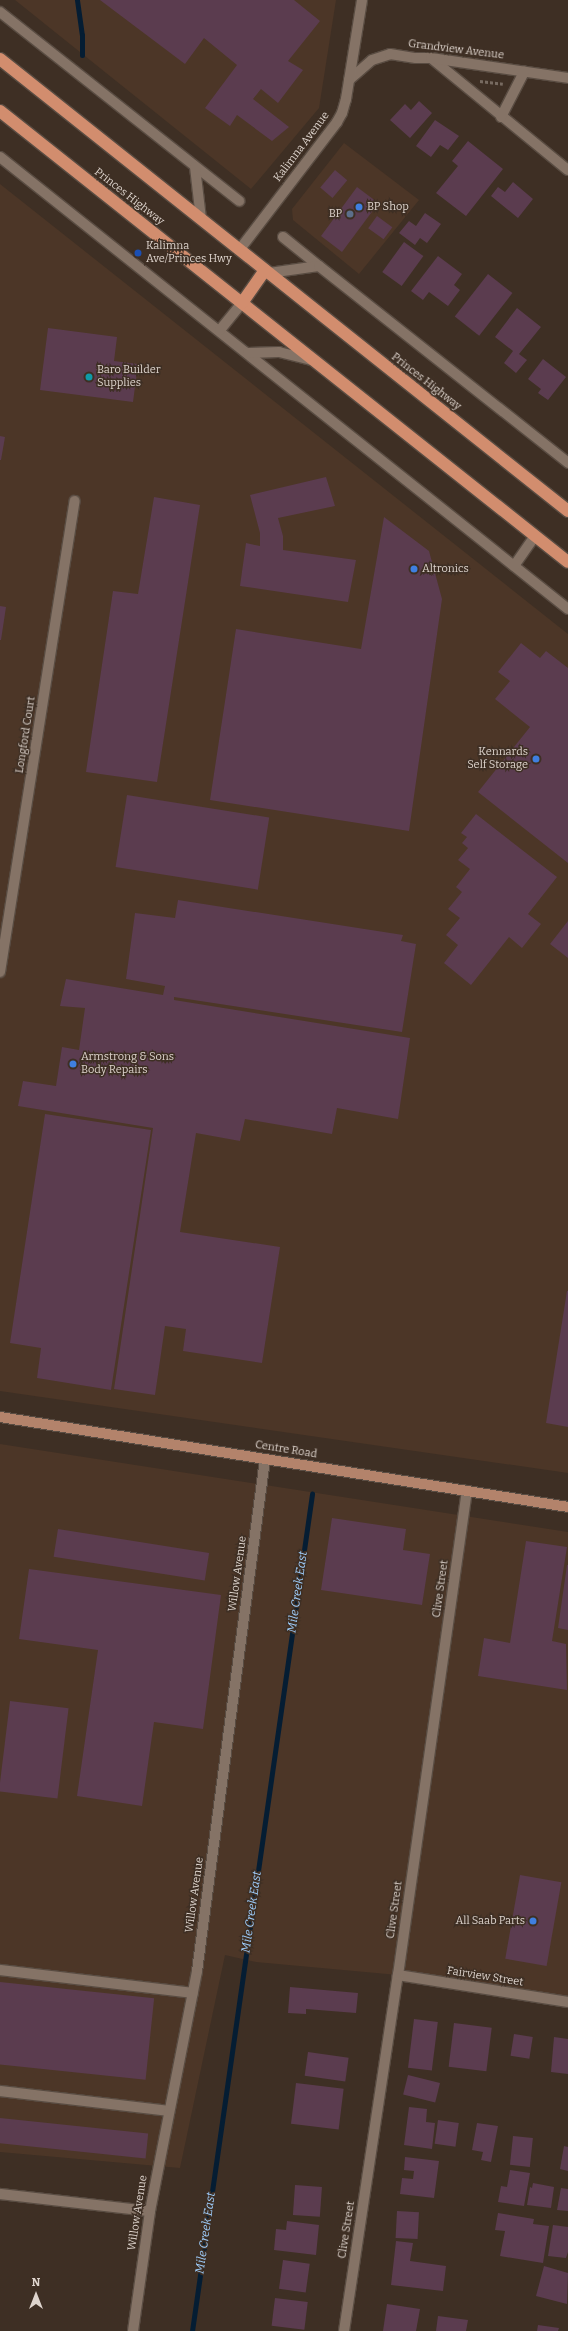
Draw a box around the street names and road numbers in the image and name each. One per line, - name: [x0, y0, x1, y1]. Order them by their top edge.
- street label: Grandview Avenue: [407, 38, 505, 62]
- street label: Kalimna Avenue: [271, 109, 333, 185]
- street label: Princes Highway: [91, 166, 167, 228]
- street label: Princes Highway: [388, 351, 464, 413]
- street label: Longford Court: [13, 696, 39, 774]
- street label: Centre Road: [254, 1439, 318, 1461]
- street label: Willow Avenue: [226, 1535, 250, 1613]
- street label: Clive Street: [430, 1559, 452, 1619]
- street label: Willow Avenue: [183, 1856, 207, 1934]
- street label: Clive Street: [384, 1880, 406, 1940]
- street label: Fairview Street: [446, 1964, 524, 1990]
- street label: Willow Avenue: [126, 2174, 150, 2252]
- street label: Clive Street: [336, 2200, 358, 2260]

